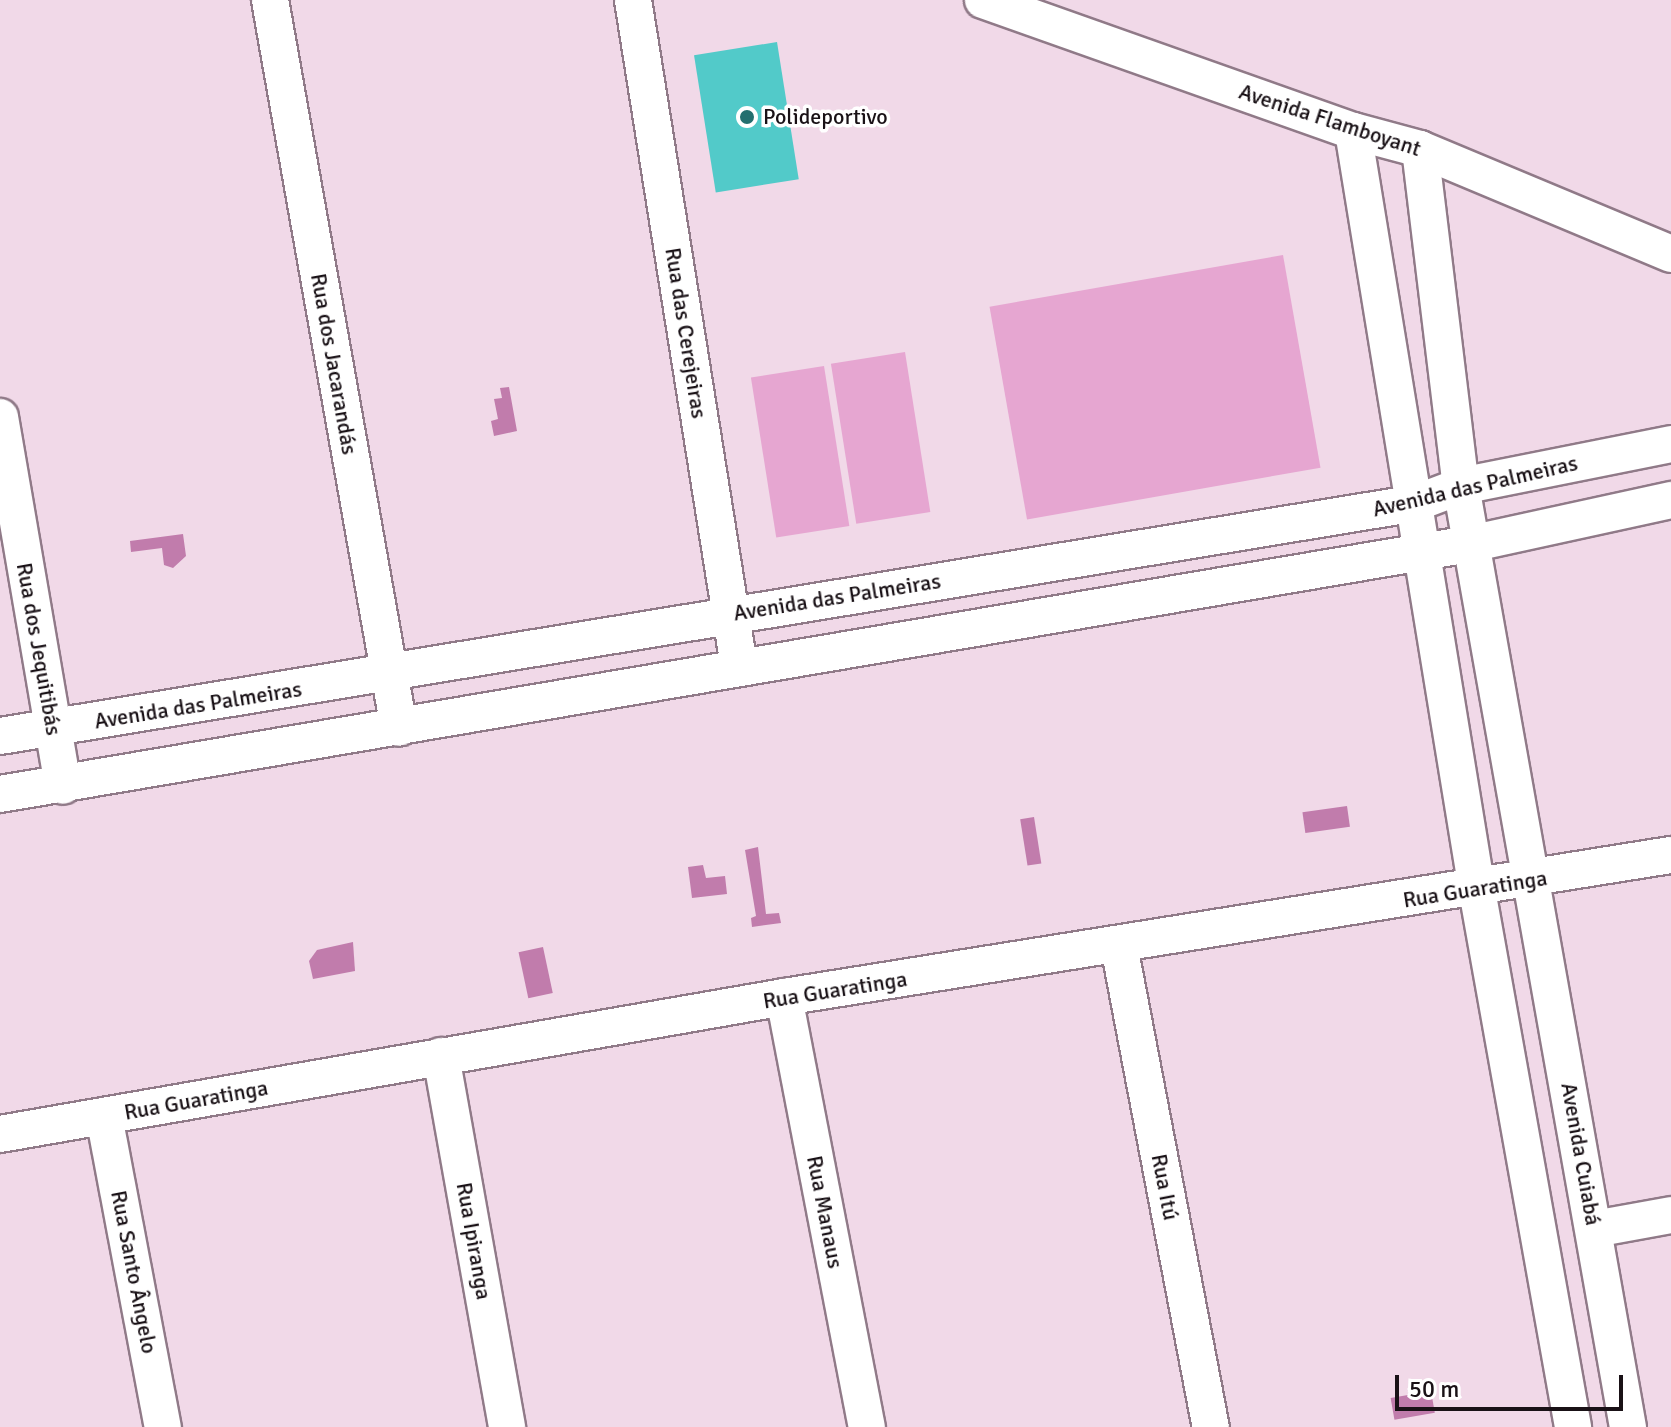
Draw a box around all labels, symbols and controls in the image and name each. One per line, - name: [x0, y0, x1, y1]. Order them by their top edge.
- street label: Avenida Flamboyant: [1236, 78, 1424, 162]
- place label: Polideportivo: [763, 104, 888, 130]
- marker: Polideportivo: [738, 108, 756, 126]
- street label: Rua das Cerejeiras: [659, 246, 713, 420]
- street label: Rua dos Jacarandás: [305, 271, 363, 457]
- street label: Avenida das Palmeiras: [1370, 450, 1580, 522]
- street label: Rua dos Jequitibás: [11, 561, 67, 737]
- street label: Avenida das Palmeiras: [731, 568, 943, 626]
- street label: Avenida das Palmeiras: [92, 676, 304, 734]
- street label: Rua Guaratinga: [1401, 865, 1549, 913]
- street label: Rua Guaratinga: [761, 966, 909, 1014]
- street label: Rua Guaratinga: [122, 1074, 270, 1126]
- street label: Avenida Cuiabá: [1555, 1081, 1607, 1227]
- street label: Rua Itú: [1146, 1152, 1184, 1222]
- street label: Rua Manaus: [801, 1153, 849, 1271]
- street label: Rua Ipiranga: [451, 1180, 497, 1302]
- street label: Rua Santo Ângelo: [105, 1188, 163, 1356]
- scale bar: [1399, 1359, 1627, 1409]
- text: 50 m: [1409, 1374, 1459, 1404]

